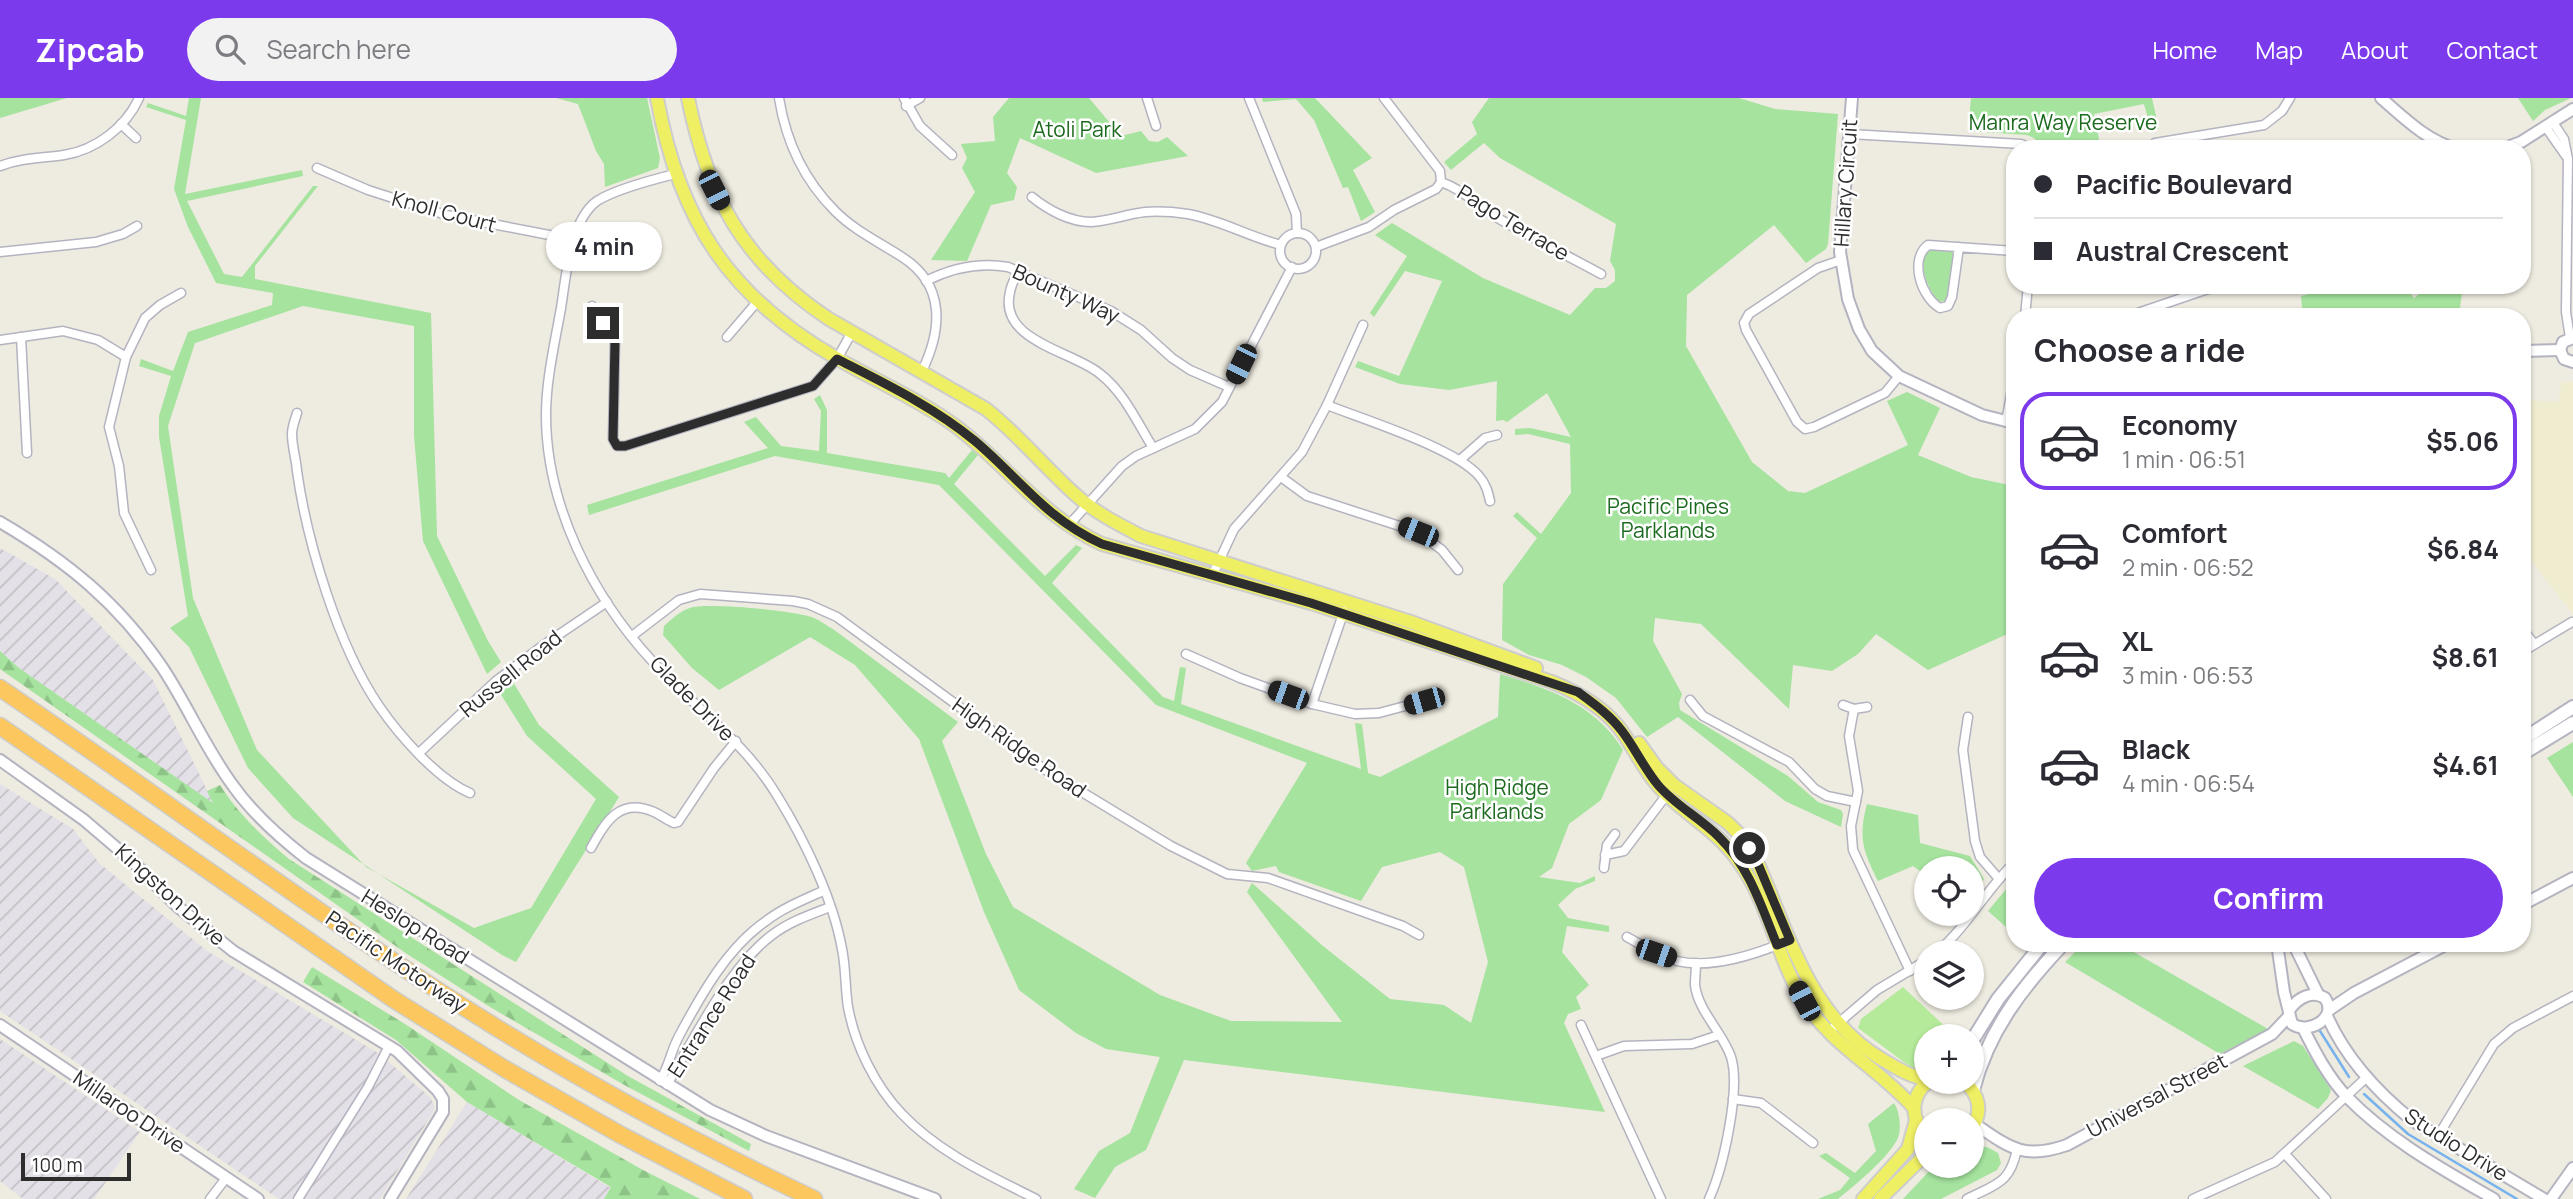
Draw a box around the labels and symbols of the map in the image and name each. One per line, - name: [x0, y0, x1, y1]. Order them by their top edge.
- park label: Manra Way Reserve: [1969, 108, 2157, 136]
- park label: Atoli Park: [1032, 115, 1122, 143]
- street label: Hillary Circuit: [1827, 118, 1863, 248]
- car: [696, 167, 733, 213]
- street label: Pago Terrace: [1452, 178, 1575, 267]
- street label: Knoll Court: [389, 184, 500, 238]
- callout: 4 min: [545, 222, 661, 271]
- street label: Bounty Way: [1008, 257, 1124, 329]
- route end: [587, 307, 619, 339]
- car: [1223, 341, 1260, 387]
- park label: Pacific Pines Parklands: [1607, 492, 1729, 544]
- car: [1395, 514, 1442, 550]
- street label: Russell Road: [453, 623, 567, 723]
- street label: Glade Drive: [644, 650, 741, 747]
- car: [1265, 678, 1312, 712]
- car: [1401, 685, 1448, 717]
- street label: High Ridge Road: [947, 690, 1092, 804]
- park label: High Ridge Parklands: [1445, 773, 1549, 825]
- route start: [1733, 832, 1765, 864]
- street label: Kingston Drive: [109, 837, 232, 951]
- street label: Heslop Road: [357, 882, 474, 970]
- street label: Pacific Motorway: [321, 904, 472, 1019]
- car: [1633, 936, 1680, 970]
- street label: Entrance Road: [661, 948, 761, 1082]
- car: [1785, 978, 1824, 1024]
- street label: Universal Street: [2081, 1046, 2232, 1144]
- street label: Millaroo Drive: [68, 1063, 191, 1159]
- street label: Studio Drive: [2400, 1101, 2514, 1187]
- scale bar: [21, 1150, 131, 1182]

